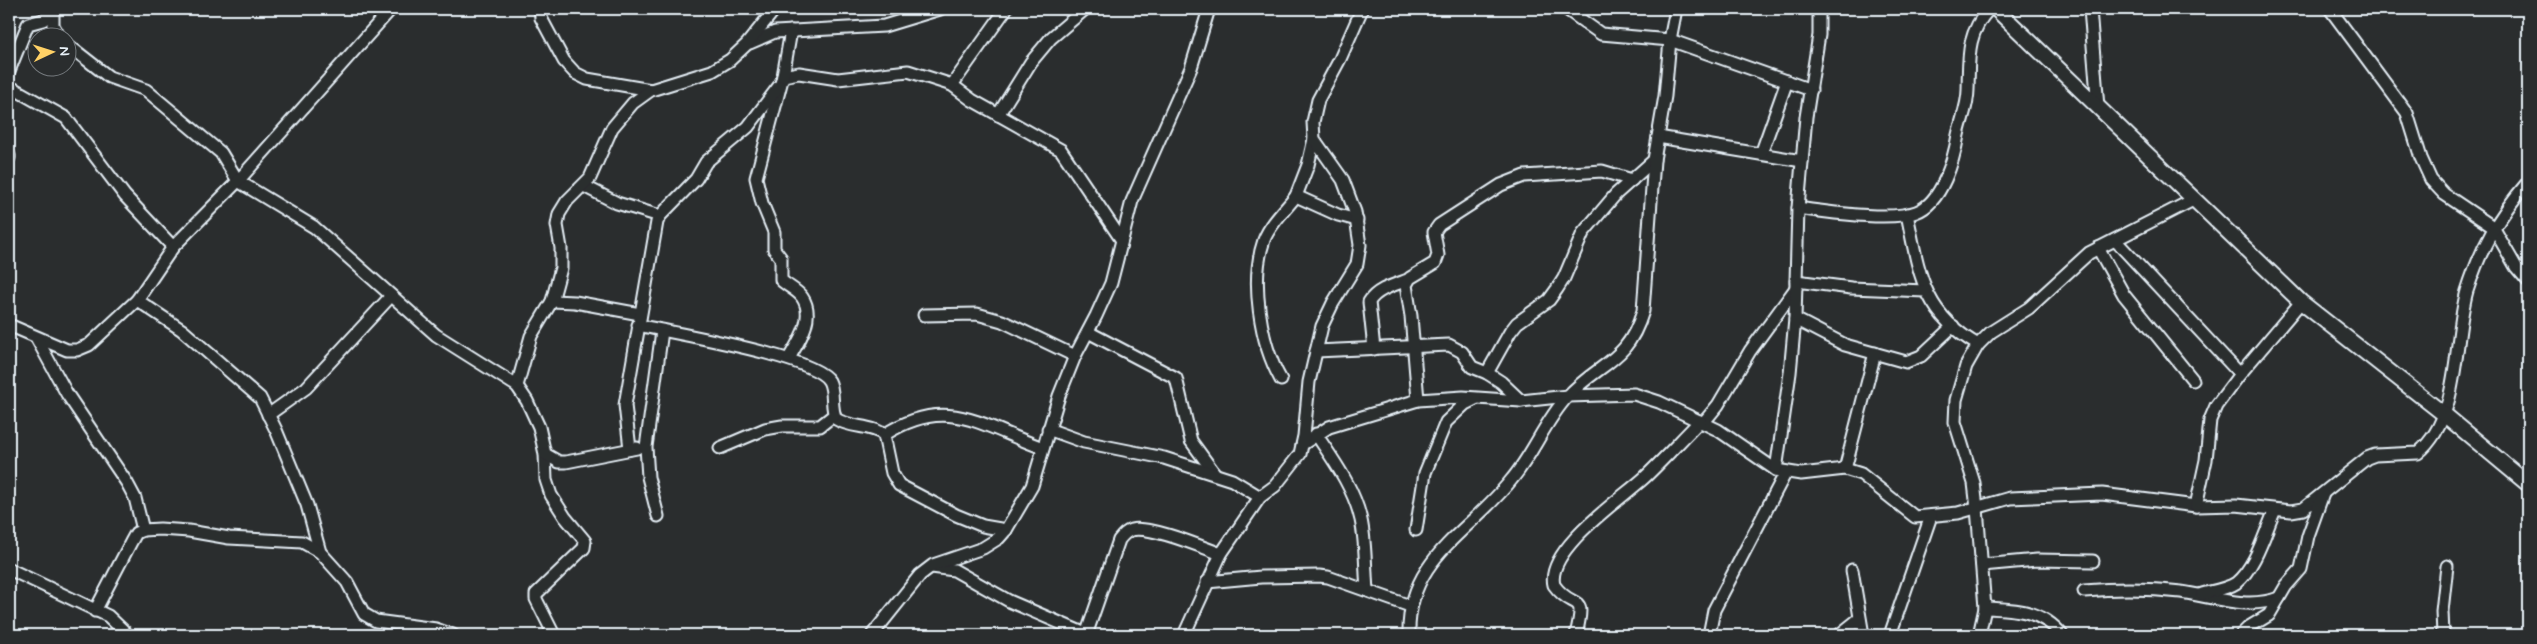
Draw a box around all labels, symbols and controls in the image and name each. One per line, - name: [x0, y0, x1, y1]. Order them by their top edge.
- north arrow: [28, 28, 78, 78]
- text: N: [55, 46, 73, 56]

